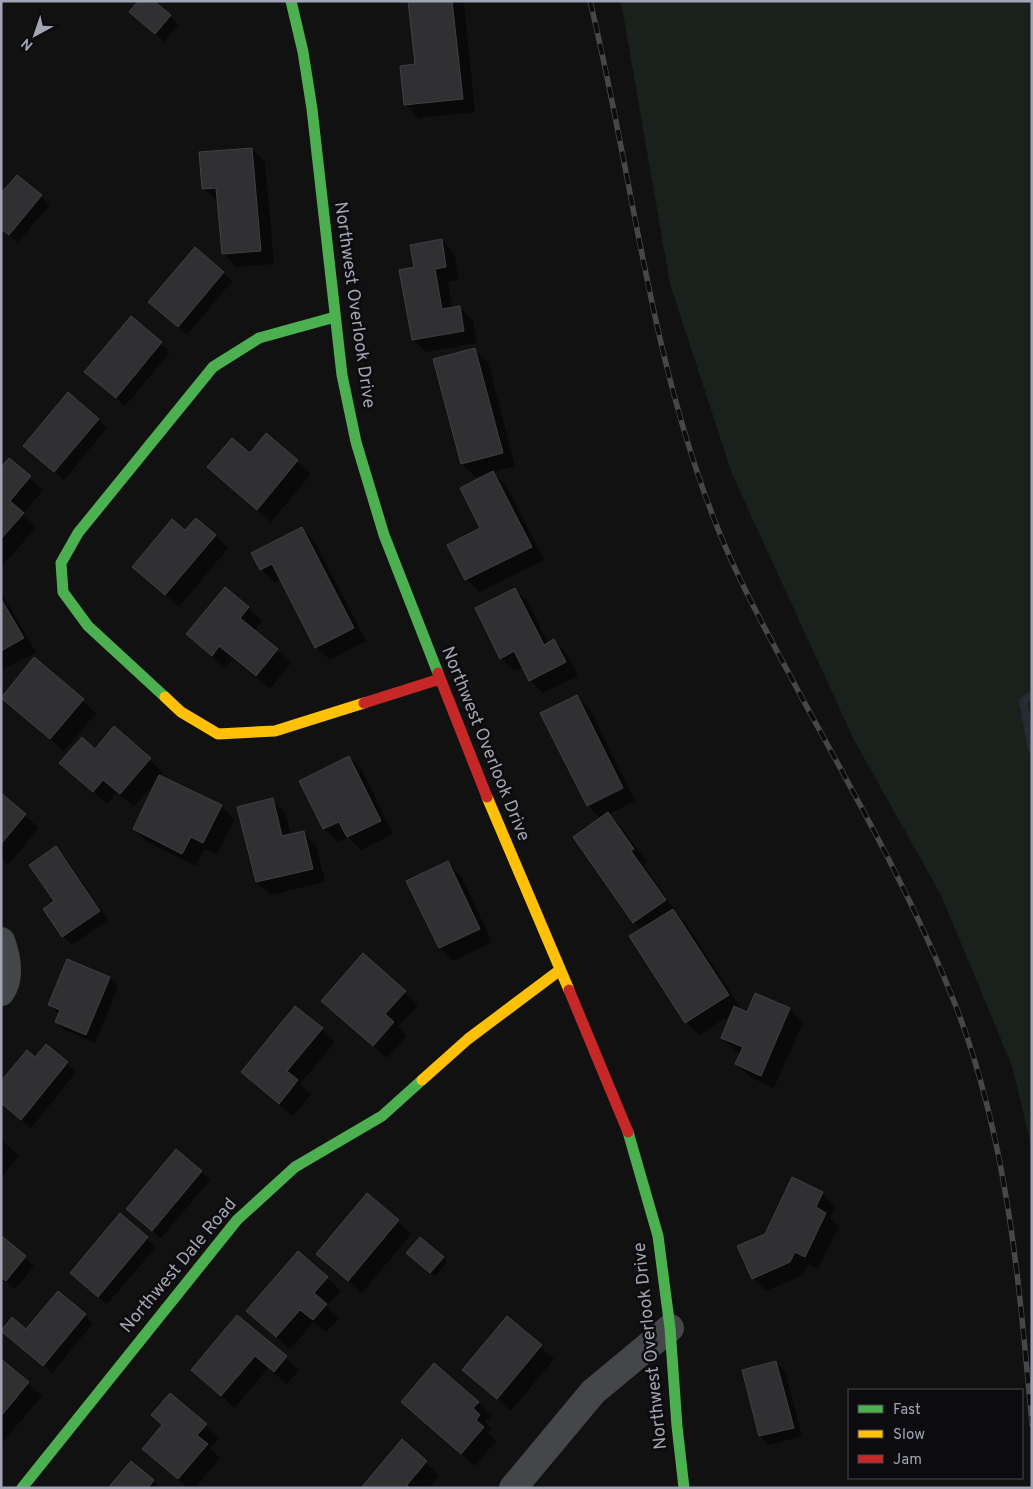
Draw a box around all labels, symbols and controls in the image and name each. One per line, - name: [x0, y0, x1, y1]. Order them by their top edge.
- north arrow: [10, 10, 60, 60]
- text: N: [18, 34, 37, 54]
- street label: Northwest Overlook Drive: [328, 200, 380, 410]
- street label: Northwest Overlook Drive: [435, 643, 535, 845]
- street label: Northwest Dale Road: [116, 1194, 242, 1338]
- street label: Northwest Overlook Drive: [629, 1241, 673, 1451]
- legend: [848, 1389, 1023, 1479]
- text: Fast: [893, 1401, 921, 1420]
- text: Slow: [893, 1426, 925, 1445]
- text: Jam: [893, 1451, 922, 1470]

